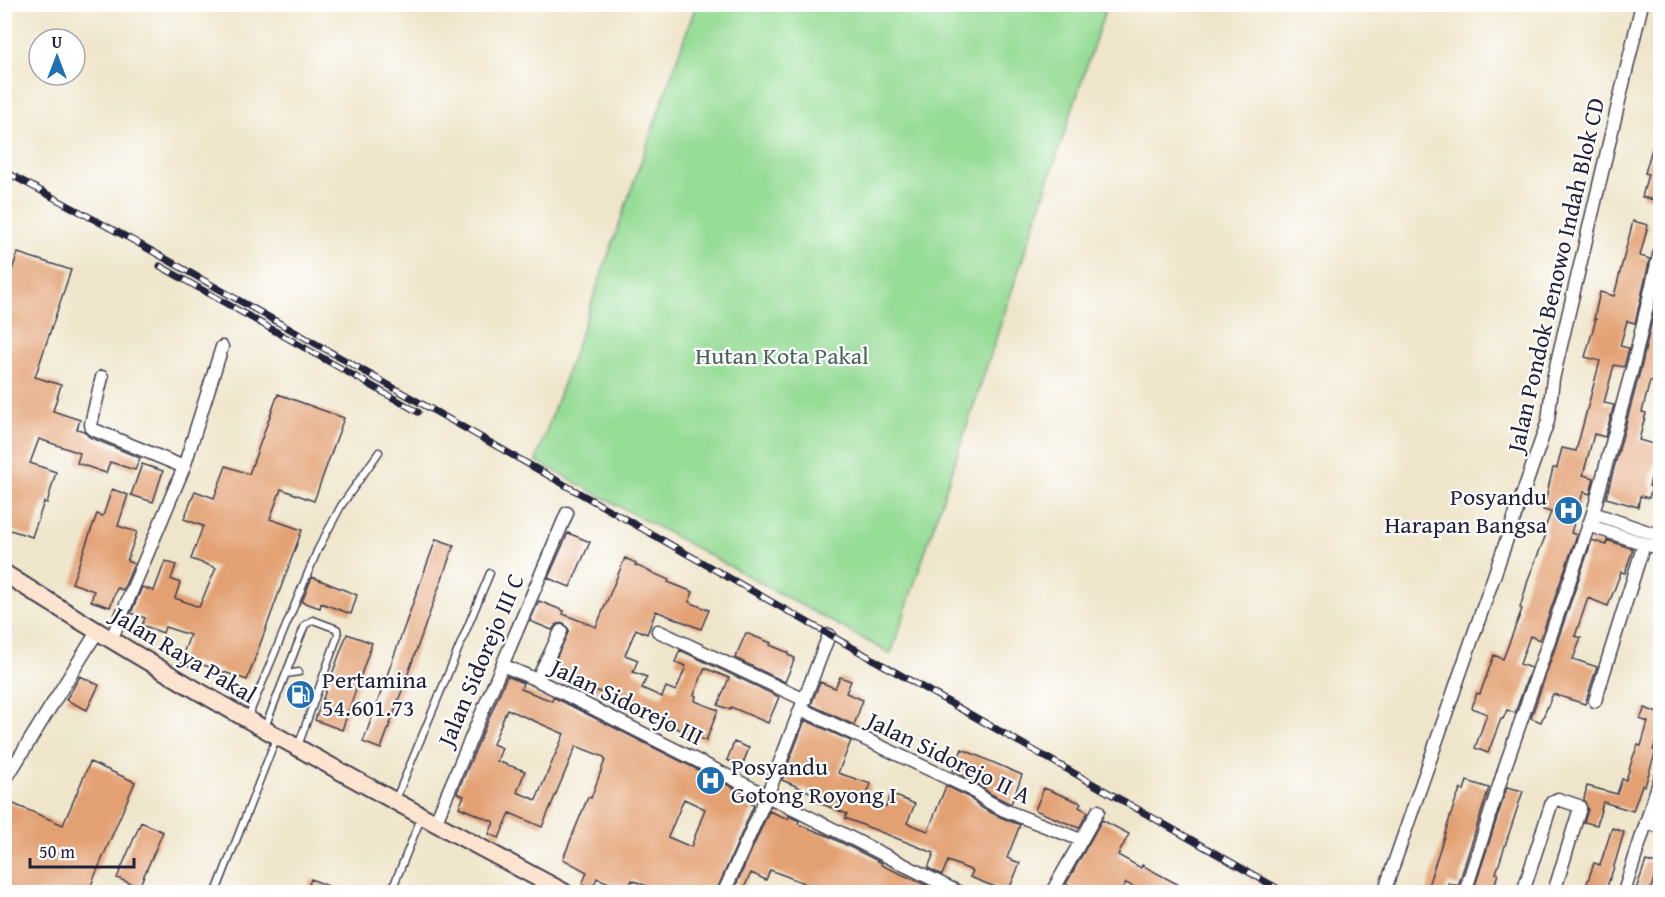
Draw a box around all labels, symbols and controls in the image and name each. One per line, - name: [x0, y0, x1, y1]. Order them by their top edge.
- north arrow: [27, 27, 87, 87]
- text: U: [52, 30, 63, 54]
- street label: Jalan Pondok Benowo Indah Blok CD: [1497, 94, 1613, 458]
- park label: Hutan Kota Pakal: [695, 338, 869, 373]
- place label: Posyandu Harapan Bangsa: [1384, 479, 1548, 542]
- hospital icon: Posyandu Harapan Bangsa: [1552, 495, 1584, 527]
- street label: Jalan Sidorejo III C: [427, 568, 533, 754]
- street label: Jalan Raya Pakal: [103, 596, 264, 712]
- street label: Jalan Sidorejo III: [542, 648, 710, 754]
- place label: Pertamina 54.601.73: [322, 662, 428, 725]
- fuel station icon: Pertamina 54.601.73: [285, 678, 317, 710]
- street label: Jalan Sidorejo II A: [859, 701, 1038, 813]
- place label: Posyandu Gotong Royong I: [731, 749, 897, 812]
- hospital icon: Posyandu Gotong Royong I: [694, 765, 726, 797]
- scale bar: [30, 831, 134, 869]
- text: 50 m: [39, 838, 75, 865]

